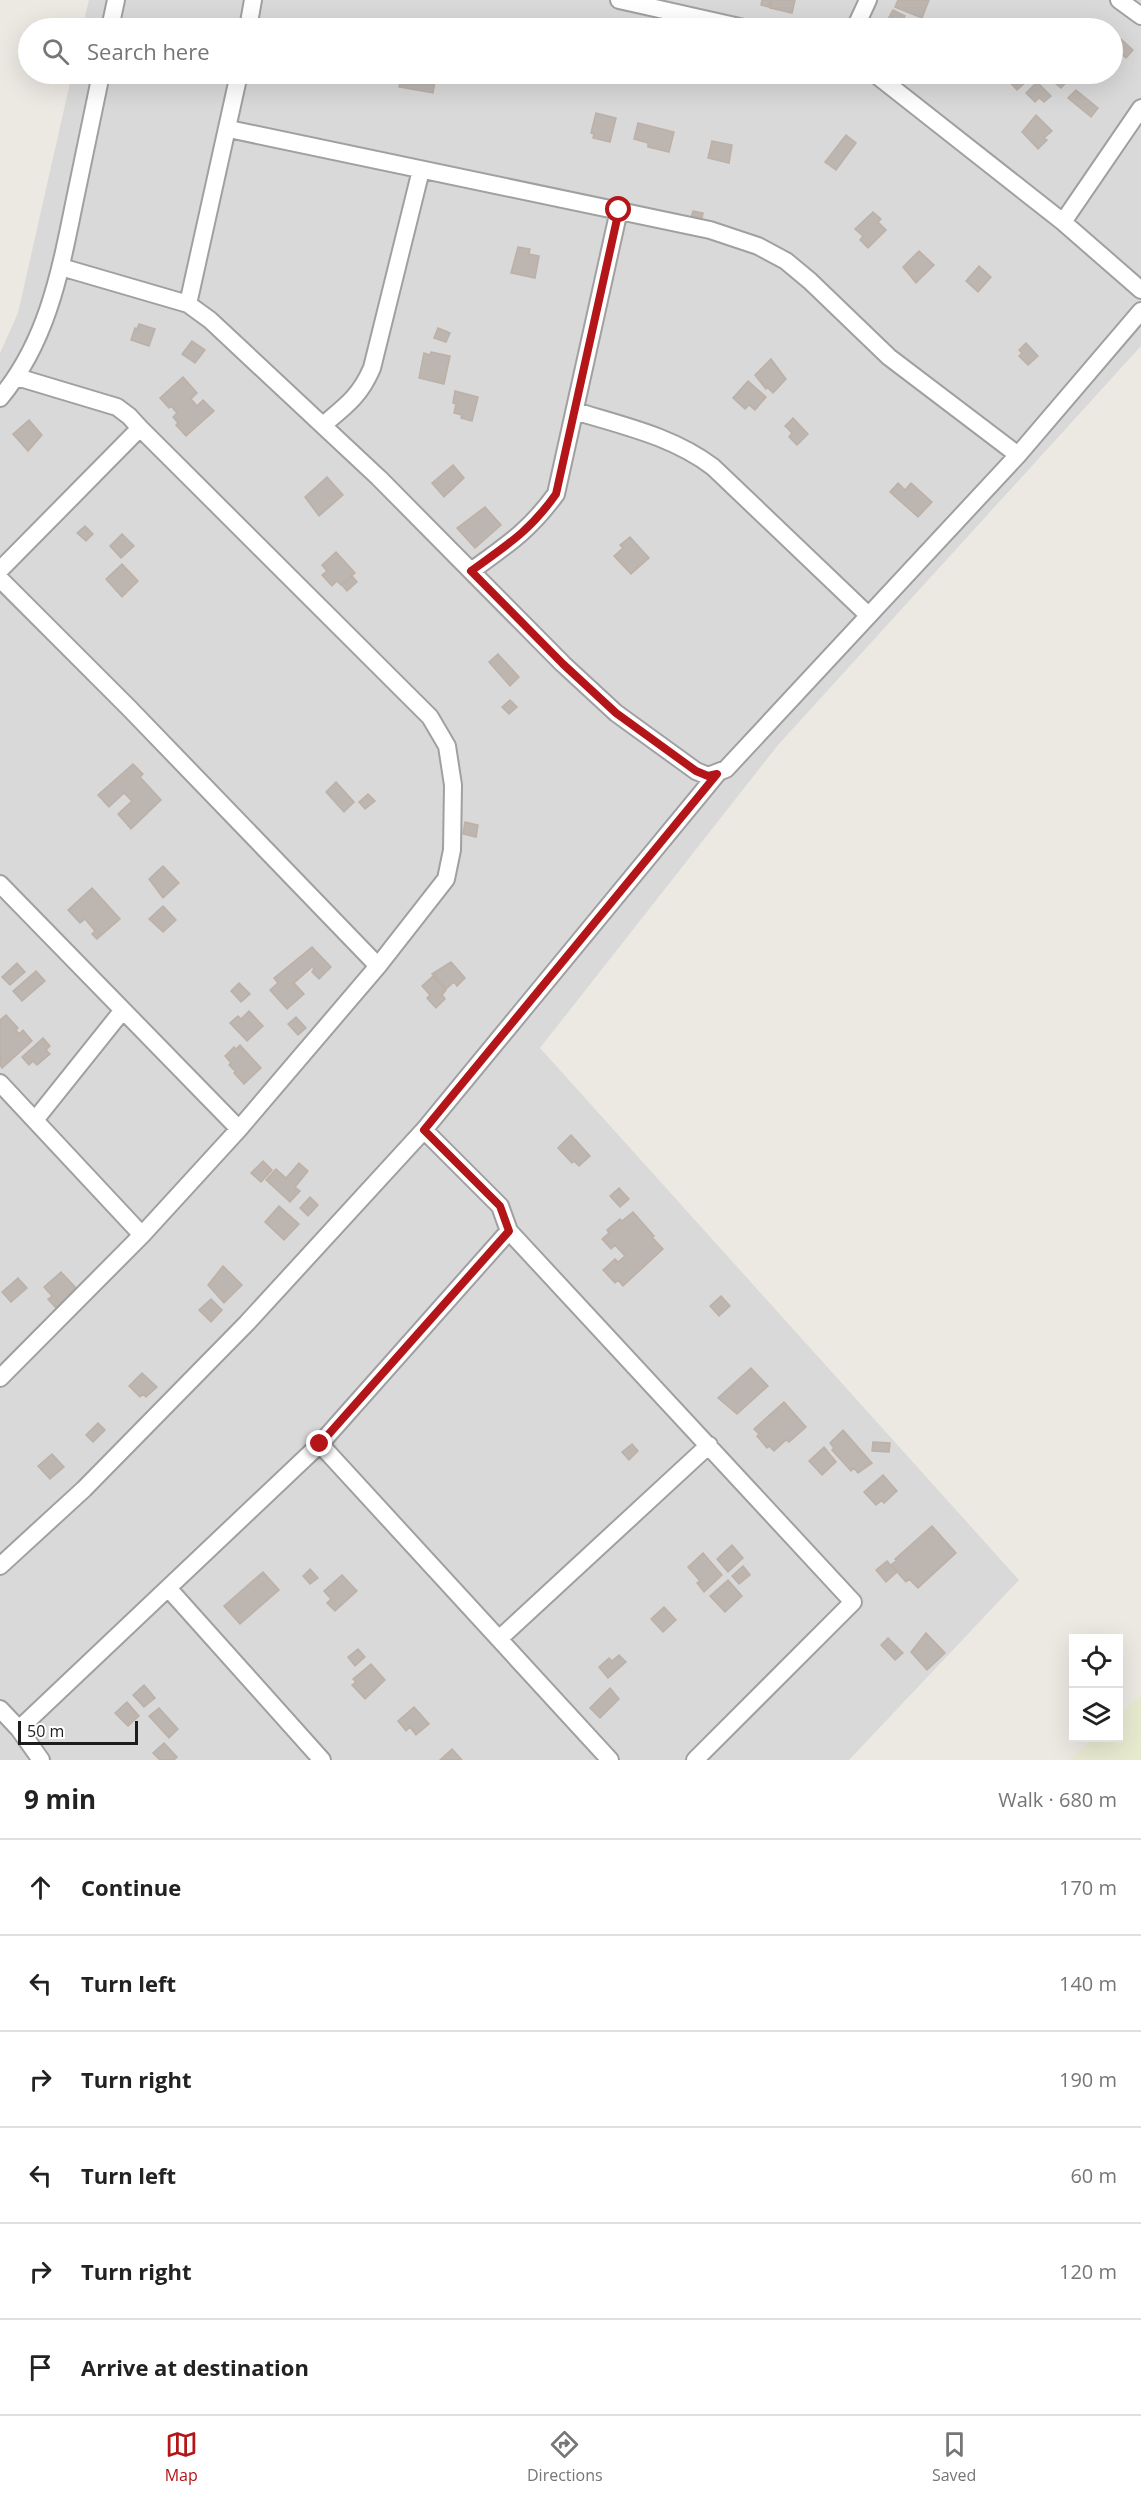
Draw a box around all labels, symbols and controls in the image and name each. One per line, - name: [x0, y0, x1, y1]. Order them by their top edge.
- search box: [18, 18, 1123, 84]
- icon: search: [39, 35, 72, 68]
- text: Search here: [87, 36, 210, 66]
- route start: [605, 196, 631, 222]
- route end: [306, 1430, 332, 1456]
- map controls: [1069, 1634, 1123, 1742]
- button: locate: [1069, 1634, 1123, 1688]
- button: layers: [1069, 1688, 1123, 1742]
- scale bar: [18, 1718, 138, 1746]
- text: 50 m: [27, 1720, 64, 1742]
- text: 9 min: [24, 1781, 96, 1817]
- text: Walk · 680 m: [998, 1786, 1117, 1813]
- icon: ahead: [24, 1871, 57, 1904]
- text: Continue: [81, 1872, 181, 1902]
- text: 170 m: [1059, 1874, 1117, 1901]
- icon: left: [24, 1967, 57, 2000]
- text: Turn left: [81, 1968, 176, 1998]
- text: 140 m: [1059, 1970, 1117, 1997]
- icon: right: [24, 2063, 57, 2096]
- text: Turn right: [81, 2064, 192, 2094]
- text: 190 m: [1059, 2066, 1117, 2093]
- icon: left: [24, 2159, 57, 2192]
- text: Turn left: [81, 2160, 176, 2190]
- text: 60 m: [1070, 2162, 1117, 2189]
- icon: right: [24, 2255, 57, 2288]
- text: Turn right: [81, 2256, 192, 2286]
- text: 120 m: [1059, 2258, 1117, 2285]
- icon: arrive: [24, 2351, 57, 2384]
- text: Arrive at destination: [81, 2352, 309, 2382]
- tab: Map: [165, 2428, 198, 2486]
- tab: Directions: [527, 2428, 603, 2486]
- tab: Saved: [932, 2428, 976, 2486]

